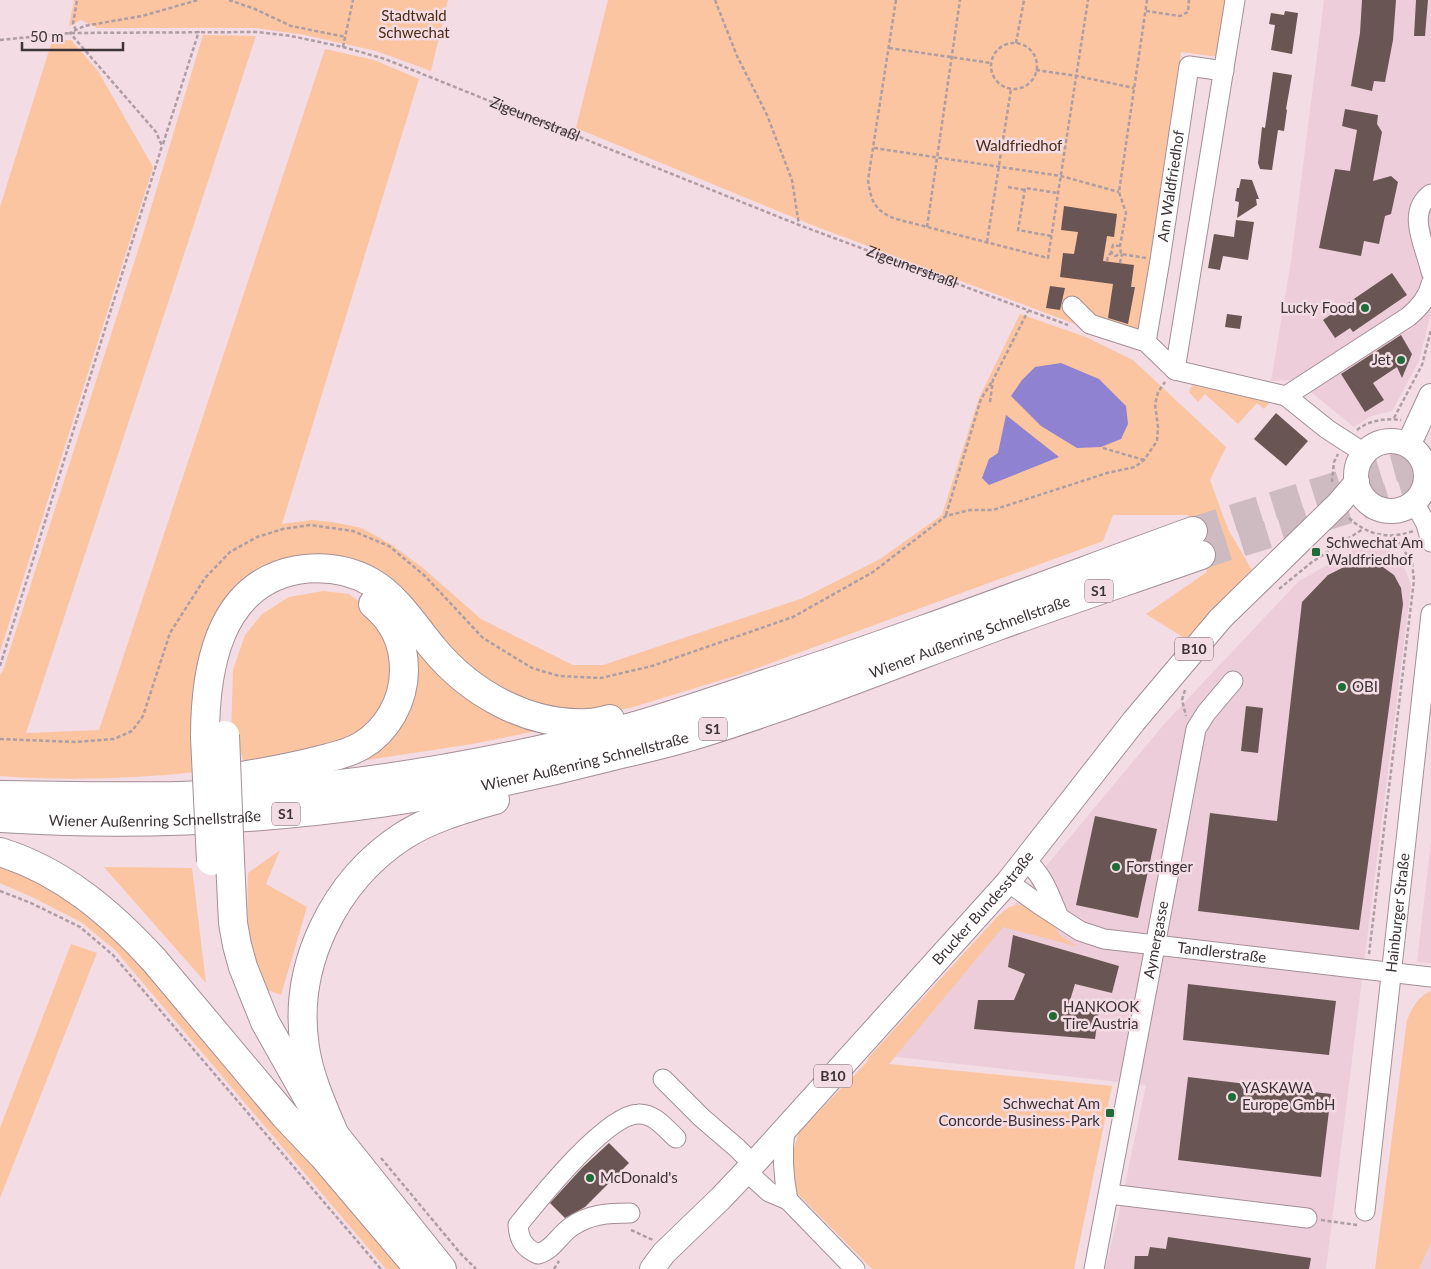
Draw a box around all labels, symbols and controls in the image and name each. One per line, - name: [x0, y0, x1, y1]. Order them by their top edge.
- park label: Stadtwald Schwechat: [378, 6, 450, 41]
- scale bar: [22, 20, 124, 52]
- text: 50 m: [30, 27, 64, 45]
- street label: Zigeunerstraßl: [488, 92, 583, 144]
- street label: Am Waldfriedhof: [1153, 128, 1187, 243]
- park label: Waldfriedhof: [976, 136, 1063, 154]
- street label: Zigeunerstraßl: [865, 241, 960, 291]
- place label: Lucky Food: [1280, 298, 1355, 316]
- marker: Lucky Food: [1359, 302, 1371, 314]
- place label: Jet: [1372, 350, 1392, 368]
- marker: Jet: [1395, 354, 1407, 366]
- place label: Schwechat Am Waldfriedhof: [1326, 533, 1423, 568]
- marker: Schwechat Am Waldfriedhof: [1310, 546, 1322, 558]
- road number: S1: [1085, 580, 1113, 602]
- street label: Wiener Außenring Schnellstraße: [866, 591, 1072, 682]
- road number: B10: [1175, 638, 1213, 661]
- place label: OBI: [1352, 677, 1378, 695]
- marker: OBI: [1336, 681, 1348, 693]
- road number: S1: [699, 718, 727, 741]
- street label: Wiener Außenring Schnellstraße: [479, 728, 691, 794]
- road number: S1: [272, 802, 300, 826]
- street label: Wiener Außenring Schnellstraße: [48, 806, 262, 830]
- street label: Brucker Bundesstraße: [928, 847, 1037, 968]
- street label: Hainburger Straße: [1381, 852, 1413, 973]
- place label: Forstinger: [1126, 857, 1193, 875]
- marker: Forstinger: [1110, 861, 1122, 873]
- street label: Aymergasse: [1139, 899, 1171, 980]
- street label: Tandlerstraße: [1176, 938, 1268, 966]
- place label: HANKOOK Tire Austria: [1063, 997, 1139, 1032]
- marker: HANKOOK Tire Austria: [1047, 1010, 1059, 1022]
- road number: B10: [814, 1064, 852, 1088]
- place label: YASKAWA Europe GmbH: [1242, 1078, 1335, 1113]
- marker: YASKAWA Europe GmbH: [1226, 1091, 1238, 1103]
- place label: Schwechat Am Concorde-Business-Park: [939, 1094, 1100, 1129]
- marker: Schwechat Am Concorde-Business-Park: [1104, 1107, 1116, 1119]
- place label: McDonald's: [600, 1168, 678, 1186]
- marker: McDonald's: [584, 1172, 596, 1184]

